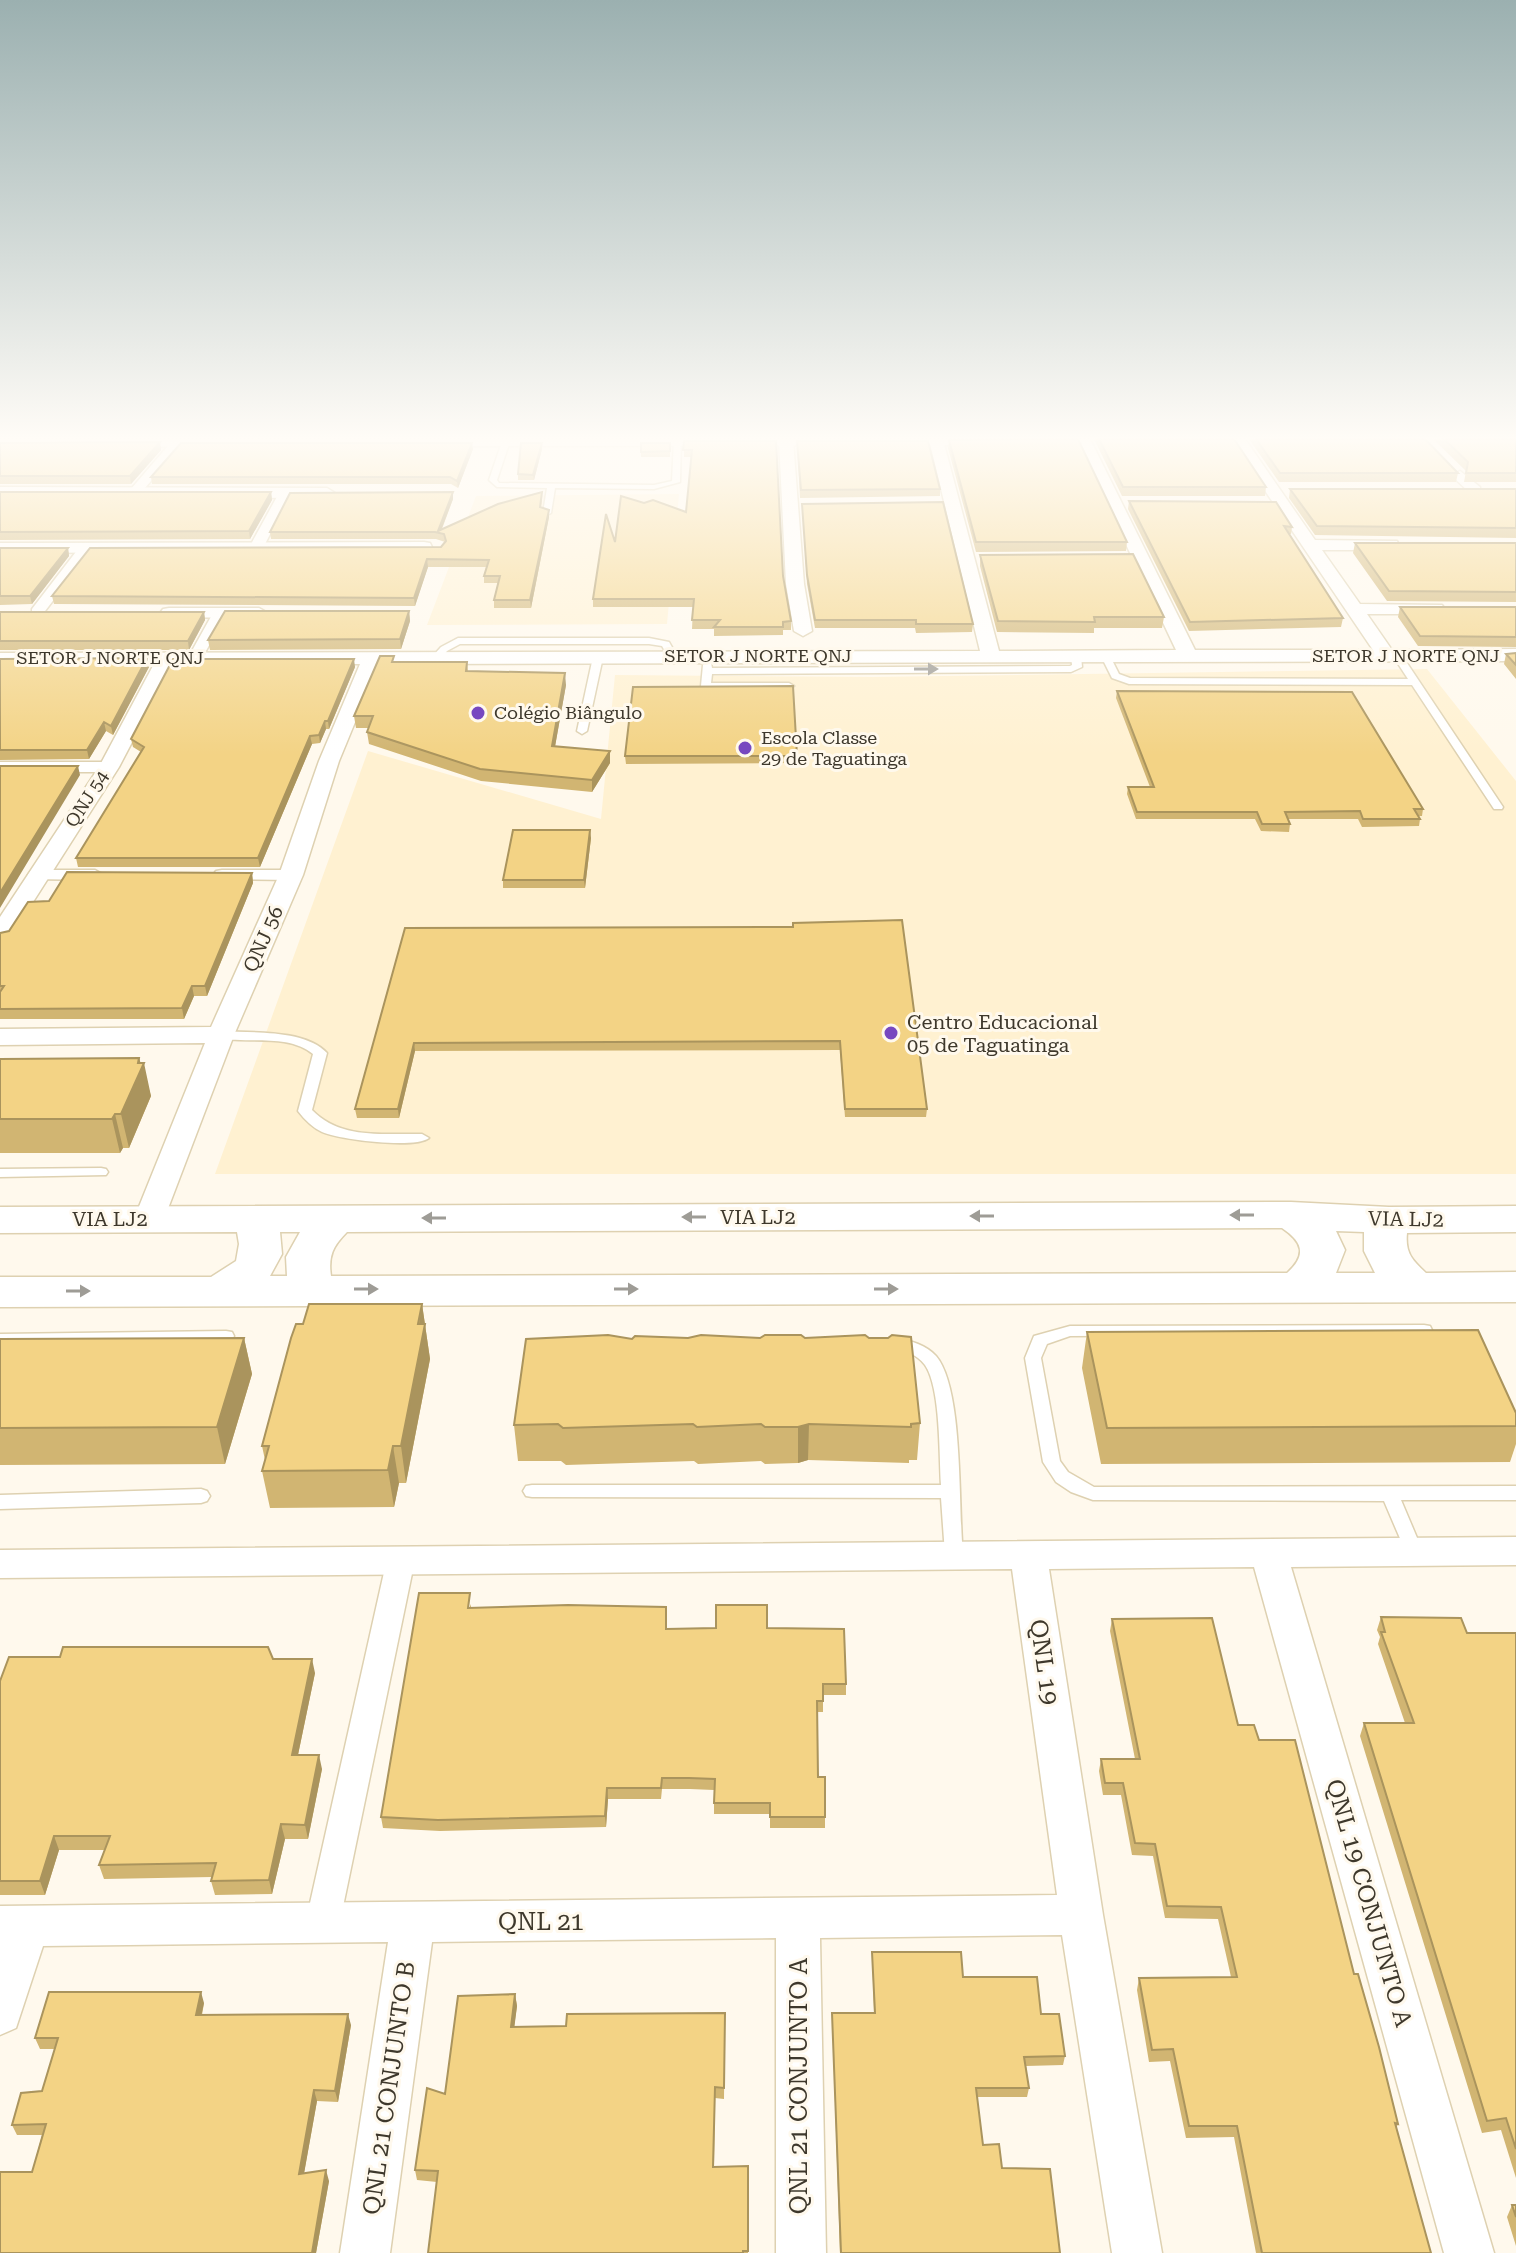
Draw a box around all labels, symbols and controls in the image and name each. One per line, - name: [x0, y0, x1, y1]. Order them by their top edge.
- street label: SETOR J NORTE QNJ: [664, 645, 852, 666]
- street label: SETOR J NORTE QNJ: [1312, 645, 1500, 666]
- street label: SETOR J NORTE QNJ: [16, 647, 204, 668]
- one-way arrow: [914, 663, 939, 675]
- place label: Colégio Biângulo: [494, 702, 642, 723]
- marker: Colégio Biângulo: [469, 704, 487, 722]
- place label: Escola Classe 29 de Taguatinga: [761, 727, 907, 769]
- marker: Escola Classe 29 de Taguatinga: [736, 739, 754, 757]
- street label: QNJ 54: [61, 767, 113, 831]
- street label: QNJ 56: [238, 902, 288, 976]
- place label: Centro Educacional 05 de Taguatinga: [907, 1010, 1098, 1057]
- marker: Centro Educacional 05 de Taguatinga: [882, 1024, 900, 1042]
- street label: VIA LJ2: [720, 1205, 796, 1229]
- street label: VIA LJ2: [1368, 1206, 1444, 1232]
- street label: VIA LJ2: [72, 1207, 148, 1231]
- one-way arrow: [1229, 1209, 1254, 1221]
- one-way arrow: [969, 1210, 994, 1222]
- one-way arrow: [681, 1211, 706, 1223]
- one-way arrow: [421, 1212, 446, 1224]
- one-way arrow: [354, 1283, 379, 1295]
- one-way arrow: [614, 1283, 639, 1295]
- one-way arrow: [874, 1283, 899, 1295]
- one-way arrow: [66, 1285, 91, 1297]
- street label: QNL 19: [1024, 1617, 1064, 1707]
- street label: QNL 19 CONJUNTO A: [1320, 1776, 1418, 2030]
- street label: QNL 21: [498, 1908, 584, 1936]
- street label: QNL 21 CONJUNTO A: [785, 1958, 813, 2214]
- street label: QNL 21 CONJUNTO B: [357, 1959, 421, 2217]

